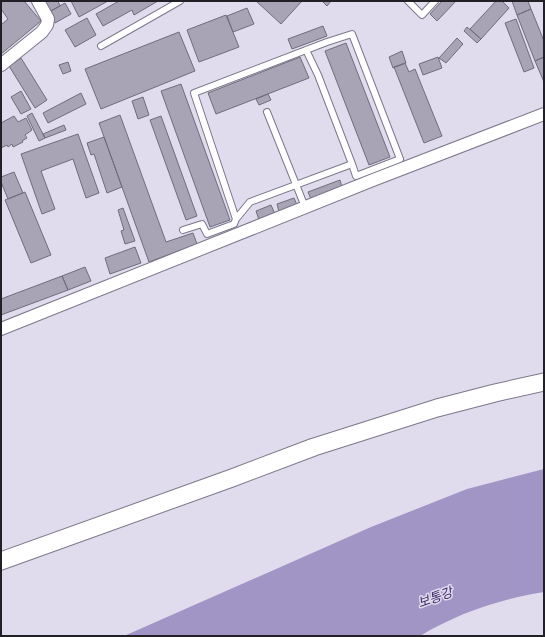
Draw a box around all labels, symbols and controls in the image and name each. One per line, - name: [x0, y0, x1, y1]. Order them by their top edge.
- water label: 보통강: [415, 583, 457, 612]

